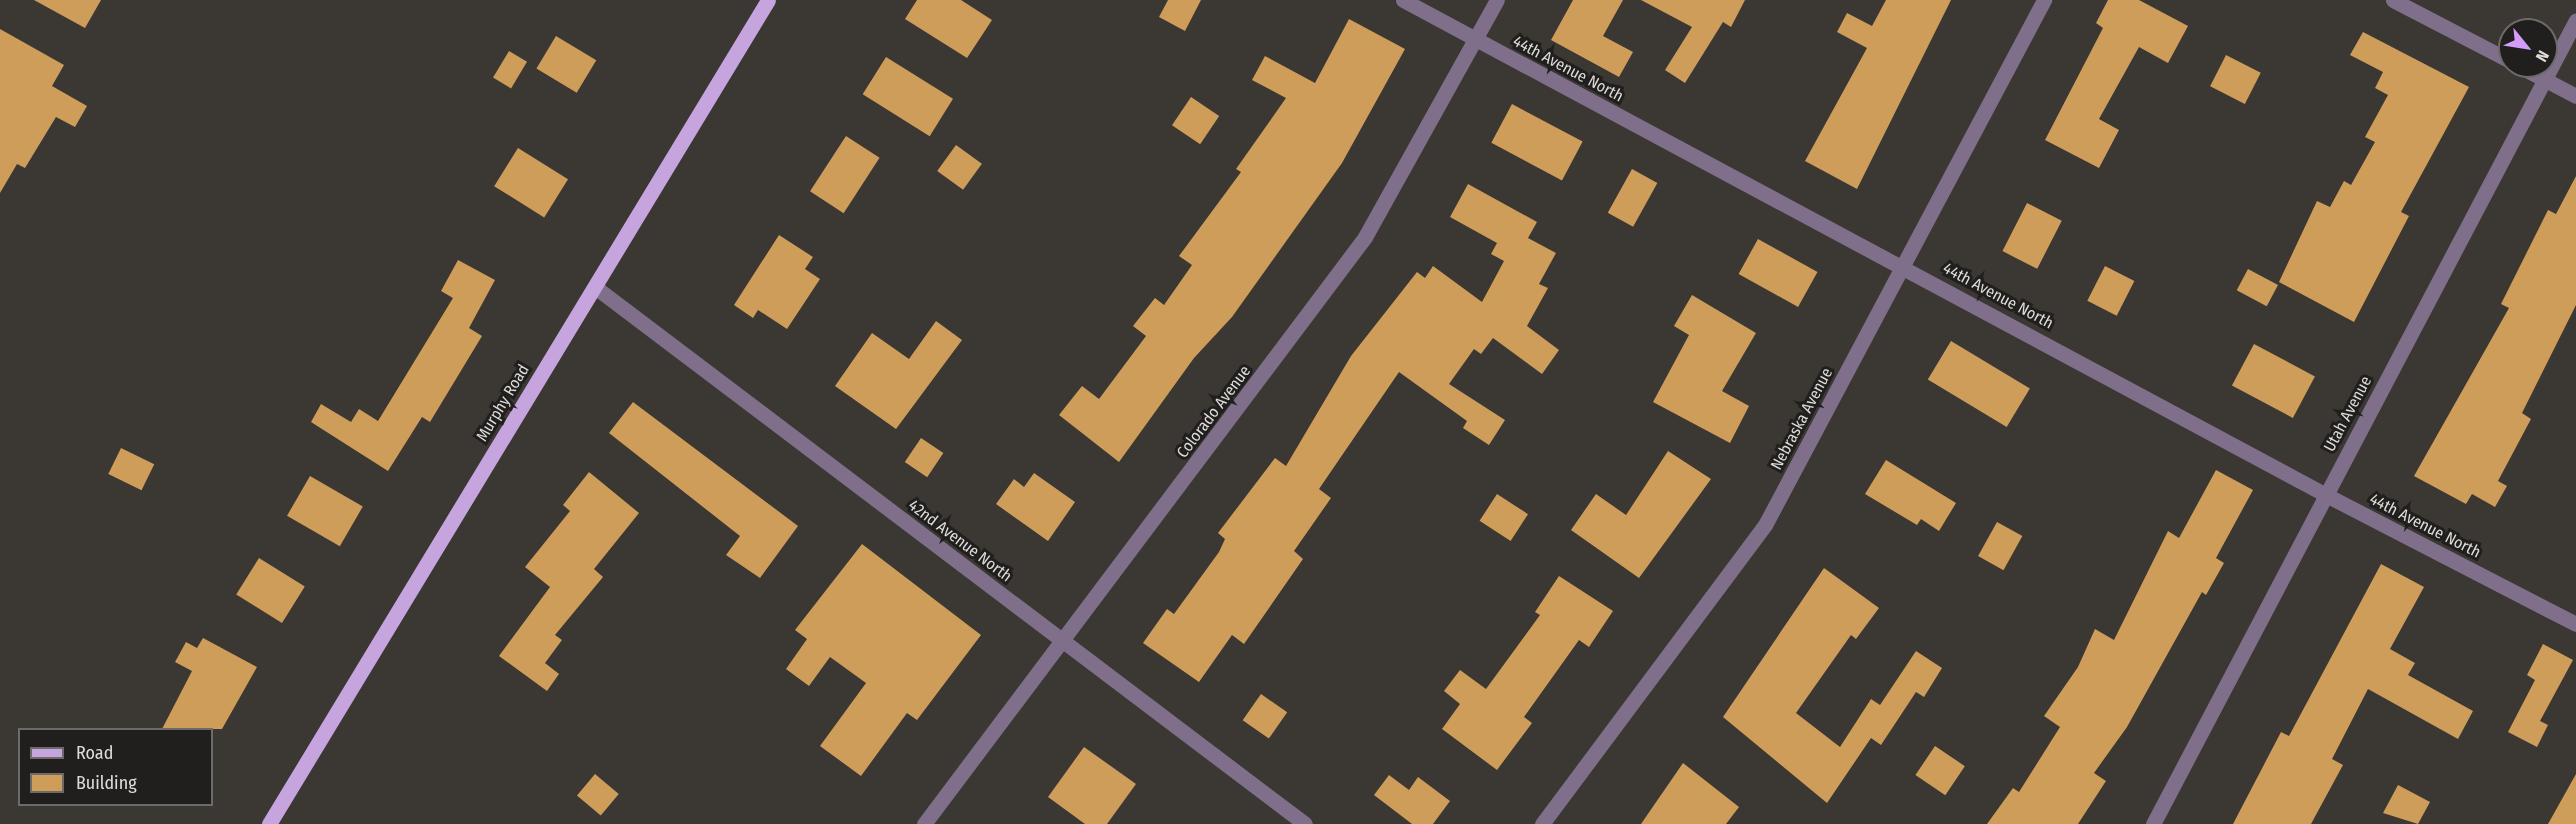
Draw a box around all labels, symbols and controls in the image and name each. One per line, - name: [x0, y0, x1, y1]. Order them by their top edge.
- north arrow: [2498, 18, 2558, 78]
- street label: 44th Avenue North: [1510, 32, 1626, 106]
- text: N: [2532, 47, 2553, 65]
- street label: 44th Avenue North: [1940, 259, 2056, 333]
- street label: Murphy Road: [473, 361, 533, 445]
- street label: Colorado Avenue: [1173, 362, 1255, 462]
- street label: Nebraska Avenue: [1767, 365, 1837, 473]
- street label: Utah Avenue: [2320, 373, 2376, 455]
- street label: 44th Avenue North: [2366, 490, 2484, 562]
- street label: 42nd Avenue North: [904, 496, 1016, 586]
- legend: [18, 728, 213, 806]
- text: Road: [76, 742, 113, 764]
- text: Building: [76, 772, 137, 794]

